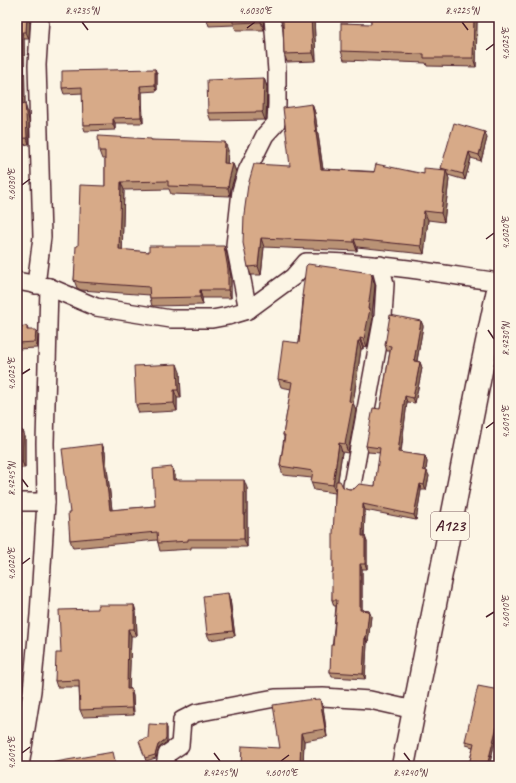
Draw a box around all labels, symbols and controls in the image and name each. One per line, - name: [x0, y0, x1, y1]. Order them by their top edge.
- text: 8.4235°N: [65, 4, 101, 17]
- text: 4.6030°E: [239, 4, 273, 17]
- text: 8.4225°N: [445, 4, 481, 17]
- text: 4.6025°E: [499, 26, 512, 60]
- text: 4.6030°E: [5, 167, 18, 201]
- text: 4.6020°E: [499, 215, 512, 249]
- text: 8.4230°N: [499, 320, 512, 356]
- text: 4.6025°E: [5, 356, 18, 390]
- text: 4.6015°E: [499, 404, 512, 438]
- text: 8.4245°N: [5, 460, 18, 496]
- road number: A123: [431, 512, 469, 540]
- text: 4.6020°E: [5, 546, 18, 580]
- text: 4.6010°E: [499, 594, 512, 628]
- text: 4.6015°E: [5, 735, 18, 769]
- text: 8.4245°N: [203, 766, 239, 779]
- text: 4.6010°E: [265, 766, 299, 779]
- text: 8.4240°N: [393, 766, 429, 779]

